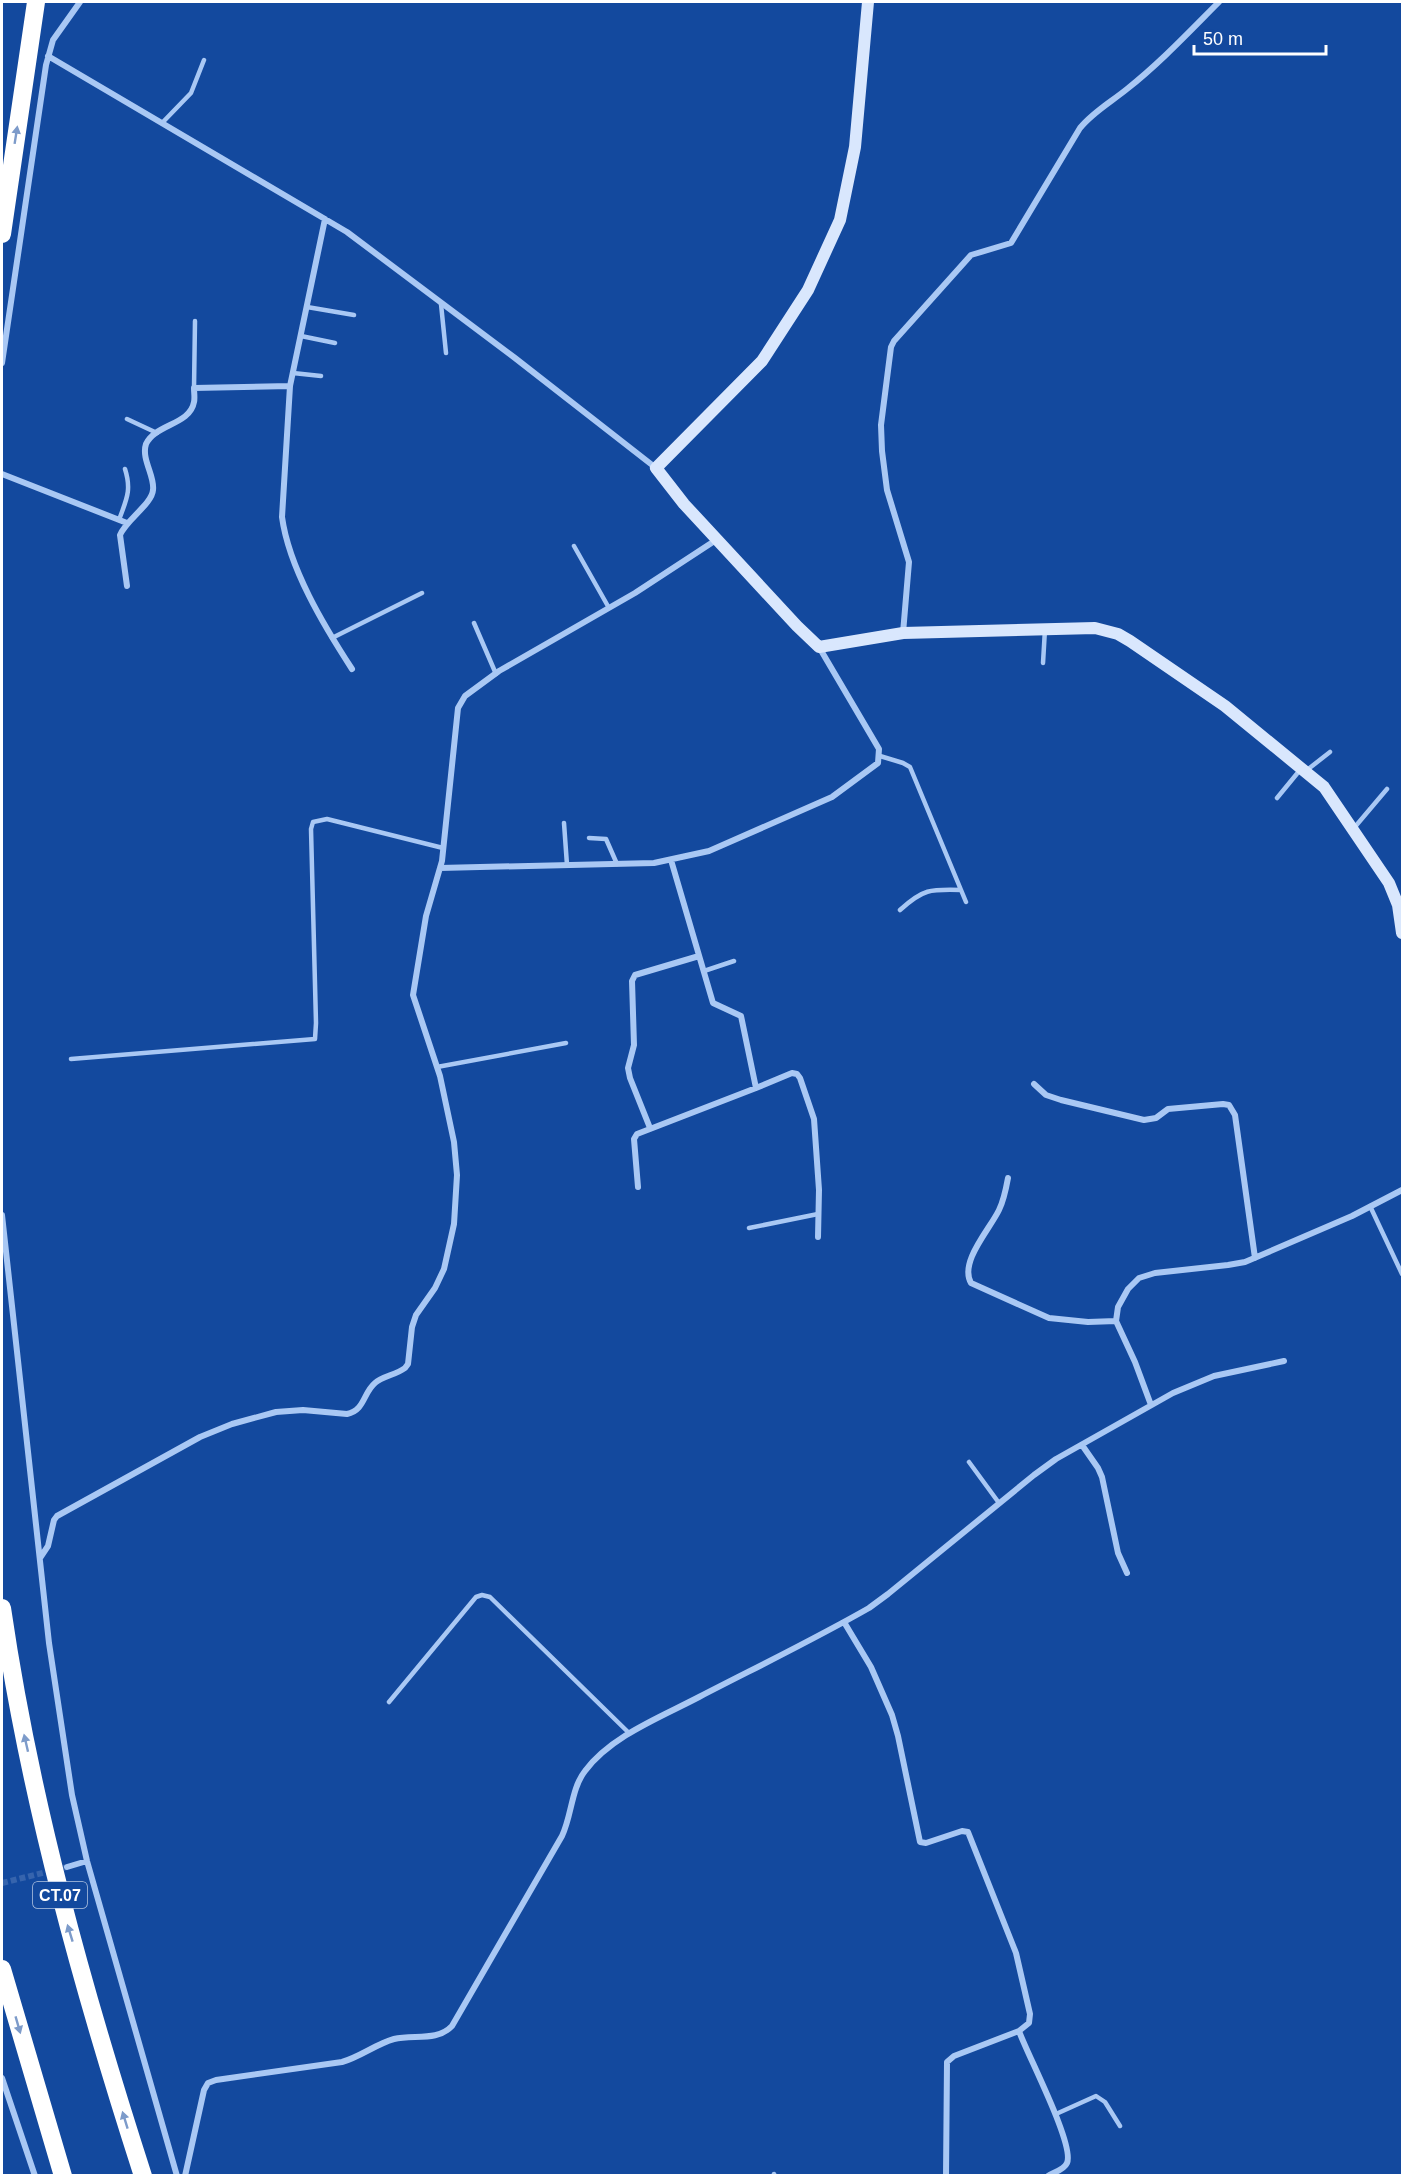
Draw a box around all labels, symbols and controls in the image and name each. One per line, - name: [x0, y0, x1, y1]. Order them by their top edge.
- scale bar: [1194, 18, 1326, 56]
- text: 50 m: [1203, 29, 1243, 49]
- one-way arrow: [12, 125, 21, 144]
- one-way arrow: [21, 1733, 30, 1752]
- road number: CT.07: [33, 1882, 87, 1908]
- one-way arrow: [65, 1924, 74, 1942]
- one-way arrow: [14, 2016, 23, 2034]
- one-way arrow: [120, 2111, 129, 2129]

